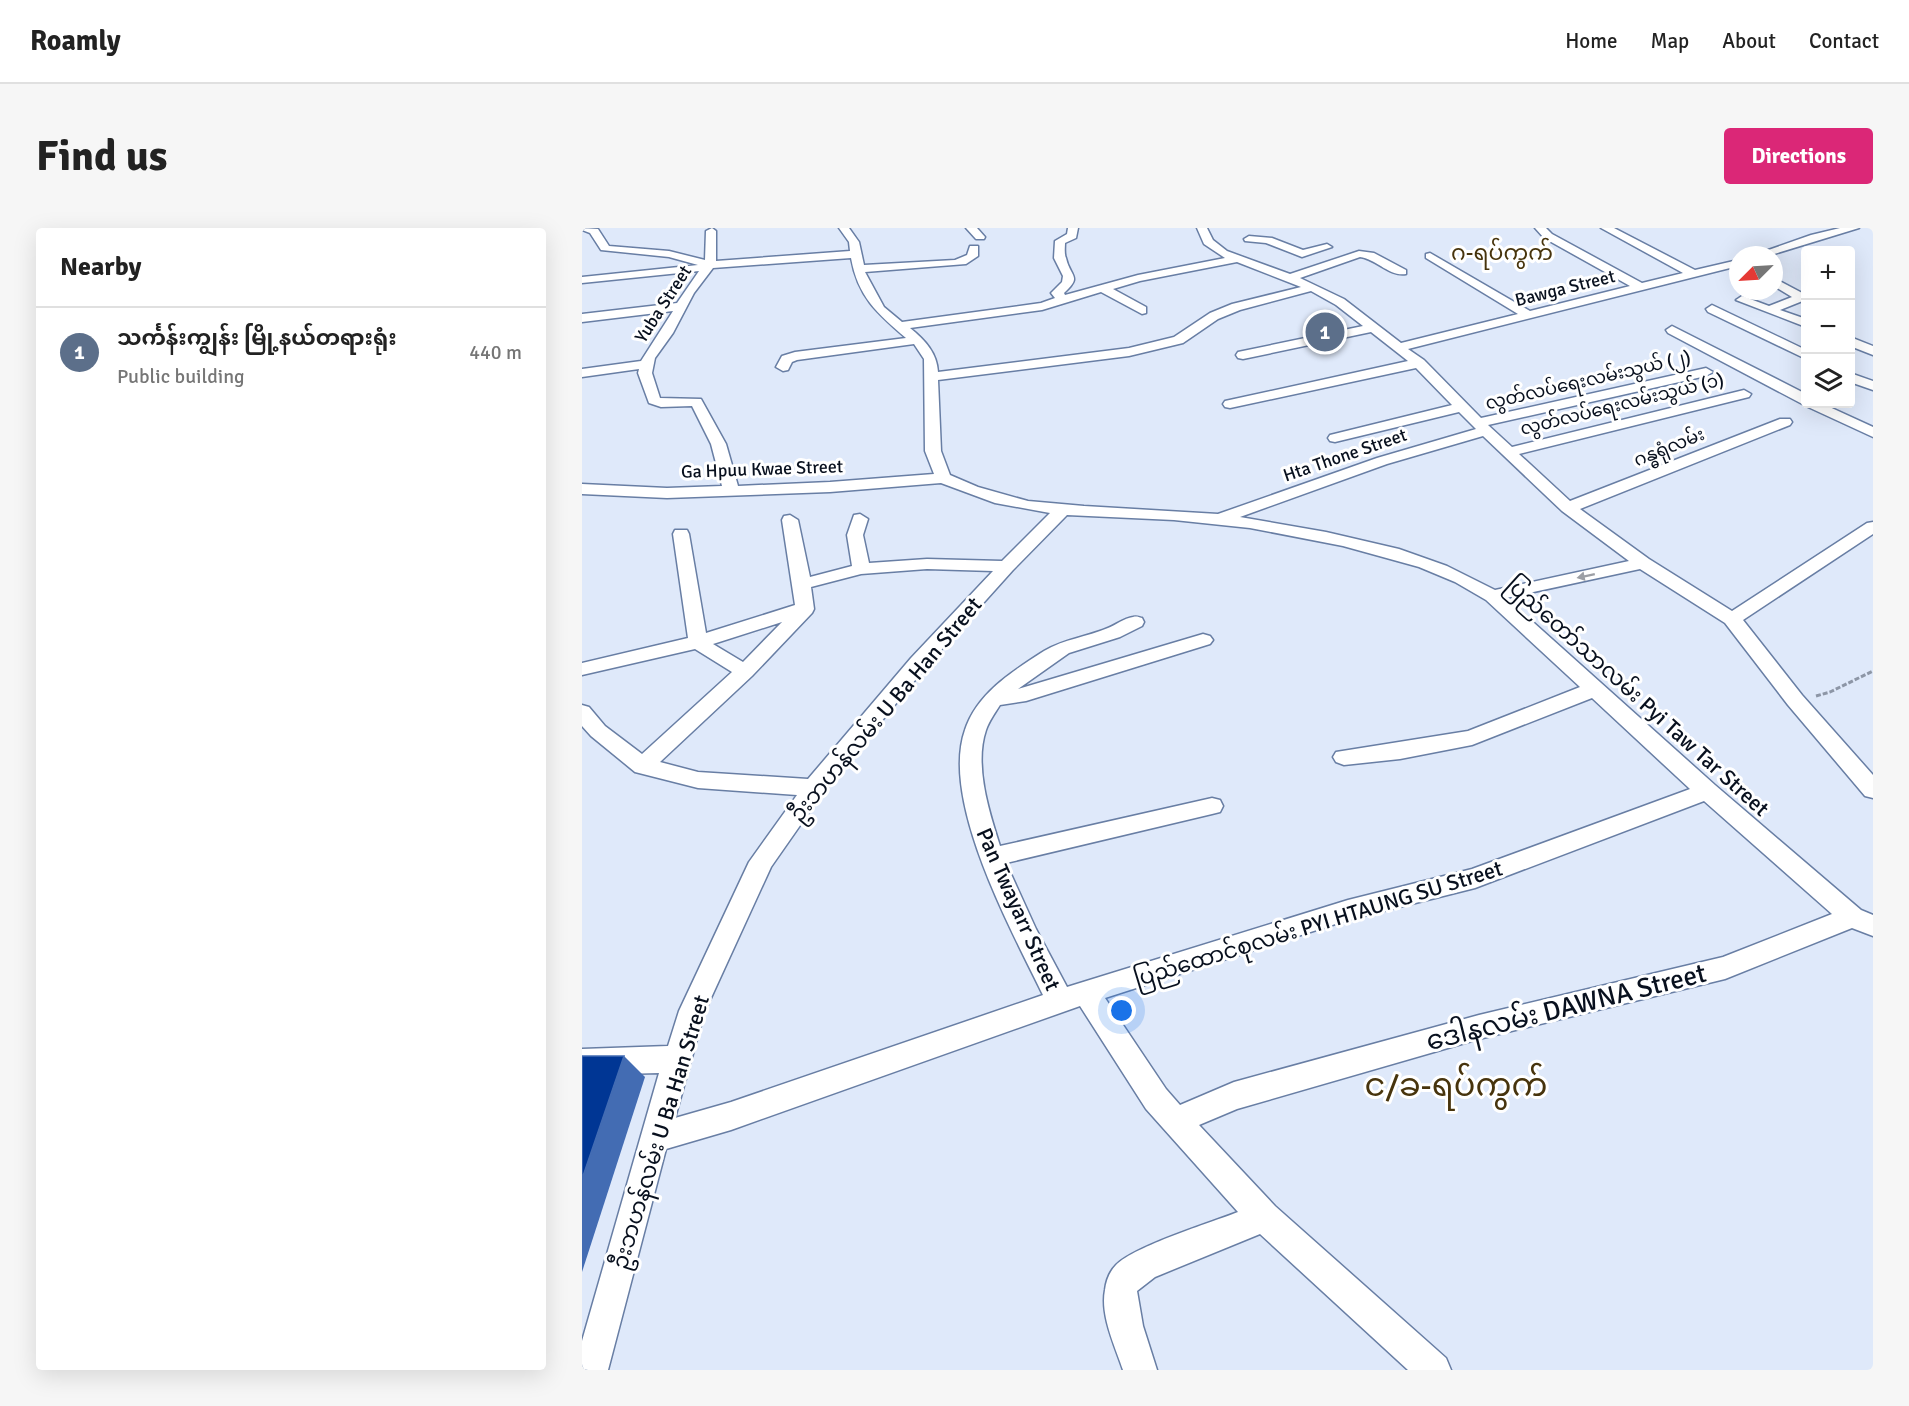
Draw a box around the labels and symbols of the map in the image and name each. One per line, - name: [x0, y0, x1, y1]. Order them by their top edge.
- district label: ဂ-ရပ်ကွက်: [1451, 237, 1553, 270]
- north arrow: [1729, 246, 1783, 300]
- street label: Yuba Street: [630, 261, 696, 347]
- street label: Bawga Street: [1513, 265, 1617, 311]
- pin: 1: [1306, 310, 1344, 354]
- street label: လွတ်လပ်ရေးလမ်းသွယ် (၂): [1483, 344, 1694, 418]
- street label: လွတ်လပ်ရေးလမ်းသွယ် (၁): [1517, 366, 1727, 444]
- street label: ဂန္ဓရုံလမ်း: [1630, 421, 1709, 475]
- street label: Hta Thone Street: [1280, 424, 1410, 486]
- street label: Ga Hpuu Kwae Street: [681, 455, 843, 483]
- street label: ပြည်တော်သာလမ်း Pyi Taw Tar Street: [1498, 569, 1776, 825]
- one-way arrow: [1576, 572, 1595, 581]
- street label: ဦးဘဟန်လမ်း U Ba Han Street: [782, 590, 991, 830]
- street label: Pan Twayarr Street: [971, 824, 1067, 995]
- street label: ပြည်ထောင်စုလမ်း PYI HTAUNG SU Street: [1130, 852, 1507, 996]
- street label: ဒေါနလမ်း DAWNA Street: [1422, 954, 1711, 1063]
- street label: ဦးဘဟန်လမ်း U Ba Han Street: [604, 991, 719, 1274]
- your location: [1107, 996, 1136, 1025]
- district label: င/ခ-ရပ်ကွက်: [1365, 1062, 1547, 1111]

